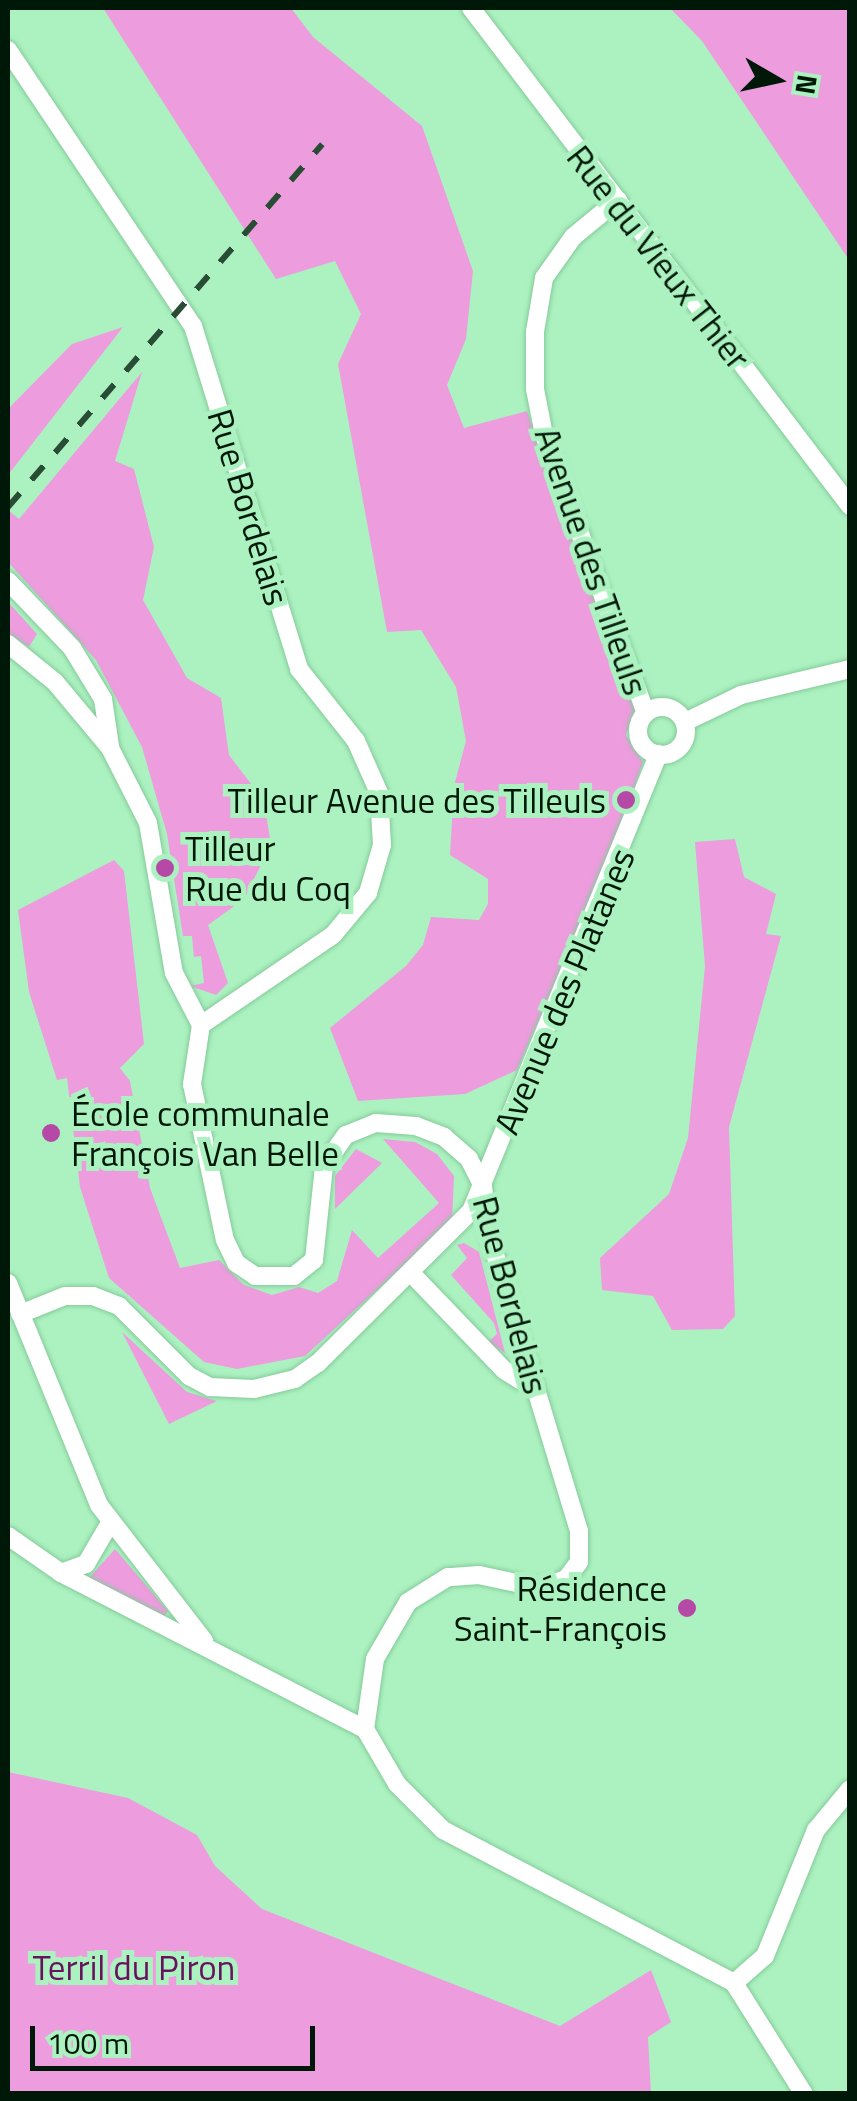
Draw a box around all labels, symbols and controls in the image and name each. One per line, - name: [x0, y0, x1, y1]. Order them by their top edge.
- north arrow: [727, 30, 827, 130]
- text: N: [784, 72, 830, 98]
- street label: Rue du Vieux Thier: [559, 137, 759, 377]
- street label: Rue Bordelais: [199, 404, 299, 610]
- street label: Avenue des Tilleuls: [527, 422, 657, 700]
- place label: Tilleur Avenue des Tilleuls: [227, 779, 606, 821]
- marker: Tilleur Avenue des Tilleuls: [615, 789, 637, 811]
- place label: Tilleur Rue du Coq: [185, 827, 351, 909]
- street label: Avenue des Platanes: [485, 842, 643, 1140]
- marker: Tilleur Rue du Coq: [154, 857, 176, 879]
- place label: École communale François Van Belle: [71, 1092, 339, 1174]
- marker: École communale François Van Belle: [40, 1122, 62, 1144]
- street label: Rue Bordelais: [464, 1192, 558, 1398]
- place label: Résidence Saint-François: [454, 1567, 667, 1649]
- marker: Résidence Saint-François: [676, 1597, 698, 1619]
- park label: Terril du Piron: [33, 1946, 235, 1988]
- scale bar: [35, 2006, 320, 2068]
- text: 100 m: [47, 2020, 129, 2066]

